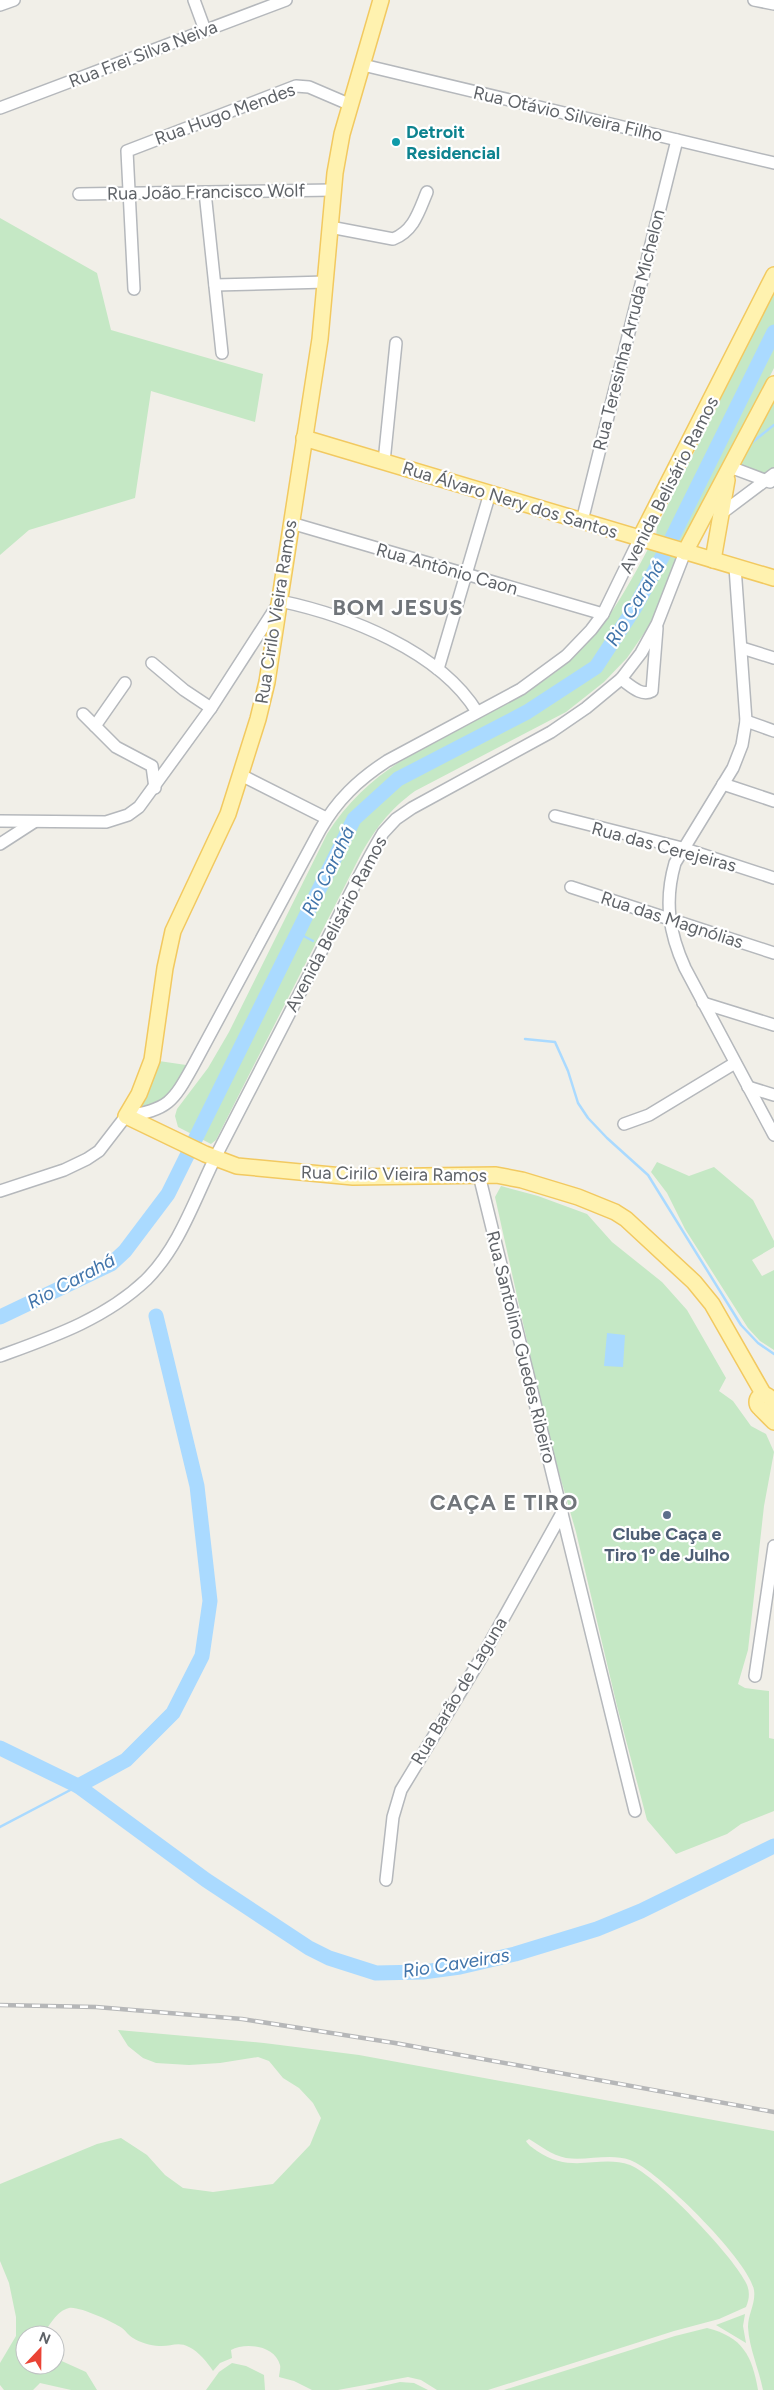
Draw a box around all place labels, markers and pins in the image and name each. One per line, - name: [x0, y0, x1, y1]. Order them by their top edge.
- place label: Detroit Residencial: [406, 121, 500, 164]
- marker: Detroit Residencial: [390, 136, 402, 148]
- marker: Clube Caça e Tiro 1º de Julho: [661, 1509, 673, 1521]
- place label: Clube Caça e Tiro 1º de Julho: [604, 1523, 730, 1566]

